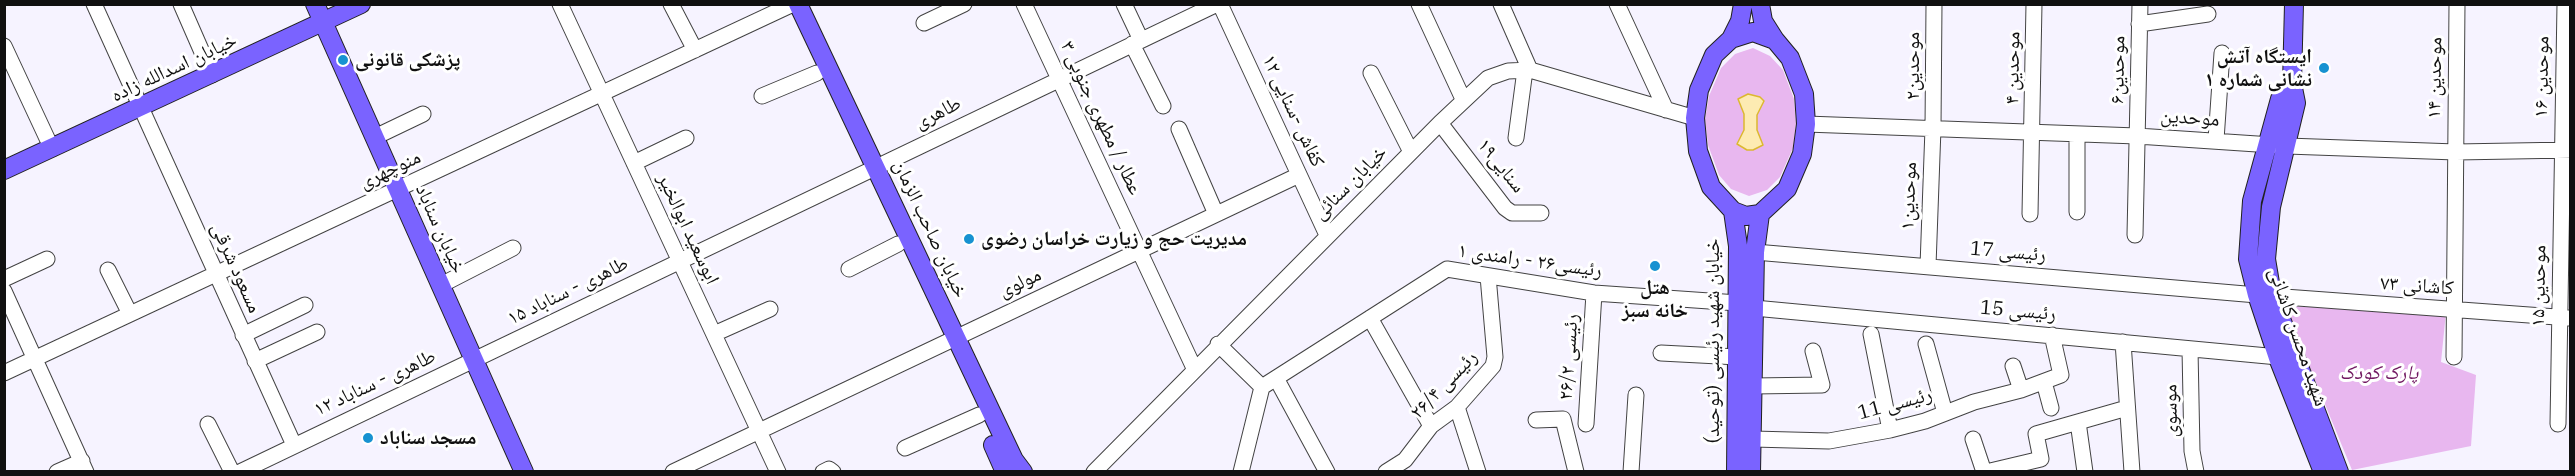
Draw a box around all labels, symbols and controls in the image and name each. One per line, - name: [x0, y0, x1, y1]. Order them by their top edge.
- street label: خیابان اسدالله زاده: [107, 28, 241, 108]
- street label: موحدین ۴: [2000, 31, 2026, 105]
- street label: موحدین۲: [1901, 32, 1925, 100]
- street label: موحدین۶: [2105, 36, 2131, 104]
- street label: موحدین ۱۶: [2529, 36, 2555, 118]
- street label: عطار / مطهری جنوبی ۳: [1055, 37, 1147, 199]
- street label: موحدین ۱۴: [2422, 37, 2448, 119]
- place label: ایستگاه آتش نشانی شماره ۱: [2204, 45, 2312, 92]
- place label: پزشکی قانونی: [355, 48, 460, 72]
- street label: کفاش -سنایی ۱۲: [1257, 51, 1329, 171]
- marker: پزشکی قانونی: [336, 53, 350, 67]
- marker: ایستگاه آتش نشانی شماره ۱: [2317, 61, 2331, 75]
- street label: طاهری: [911, 92, 965, 134]
- street label: موحدین: [2160, 104, 2220, 132]
- street label: سنایی۱۹: [1472, 134, 1530, 198]
- street label: خیابان سنائی: [1308, 141, 1392, 225]
- street label: منوچهری: [355, 145, 425, 195]
- street label: خیابان صاحب الزمان: [888, 156, 972, 302]
- street label: موحدین۱: [1896, 161, 1922, 231]
- street label: ابوسعید ابوالخیر: [652, 170, 724, 288]
- street label: خیابان سناباد: [410, 181, 470, 277]
- street label: مسعود شرقی: [205, 219, 267, 317]
- place label: مدیریت حج و زیارت خراسان رضوی: [981, 227, 1247, 251]
- marker: مدیریت حج و زیارت خراسان رضوی: [962, 232, 976, 246]
- street label: رئیسی 17: [1969, 237, 2047, 267]
- street label: رئیسی۲۶ - رامندی ۱: [1456, 239, 1604, 283]
- street label: خیابان شهید رئیسی (توحید): [1701, 239, 1725, 443]
- street label: موحدین ۱۵: [2526, 245, 2552, 327]
- street label: طاهری - سناباد ۱۵: [504, 251, 632, 331]
- marker: هتل خانه سبز: [1648, 259, 1662, 273]
- street label: مولوی: [995, 263, 1045, 303]
- street label: شهید محسن کاشانی: [2263, 265, 2333, 409]
- street label: کاشانی ۷۳: [2380, 271, 2454, 301]
- place label: هتل خانه سبز: [1622, 276, 1688, 323]
- street label: رئیسی 15: [1979, 296, 2057, 326]
- street label: رئیسی ۲۶/۲: [1554, 313, 1584, 401]
- street label: طاهری - سناباد ۱۲: [310, 344, 440, 422]
- street label: رئیسی ۲۶/۴: [1405, 346, 1483, 424]
- park label: پارک کودک: [2340, 361, 2418, 385]
- street label: رئیسی 11: [1855, 383, 1935, 425]
- street label: موسوی: [2159, 384, 2183, 438]
- place label: مسجد سناباد: [380, 426, 476, 450]
- marker: مسجد سناباد: [361, 431, 375, 445]

